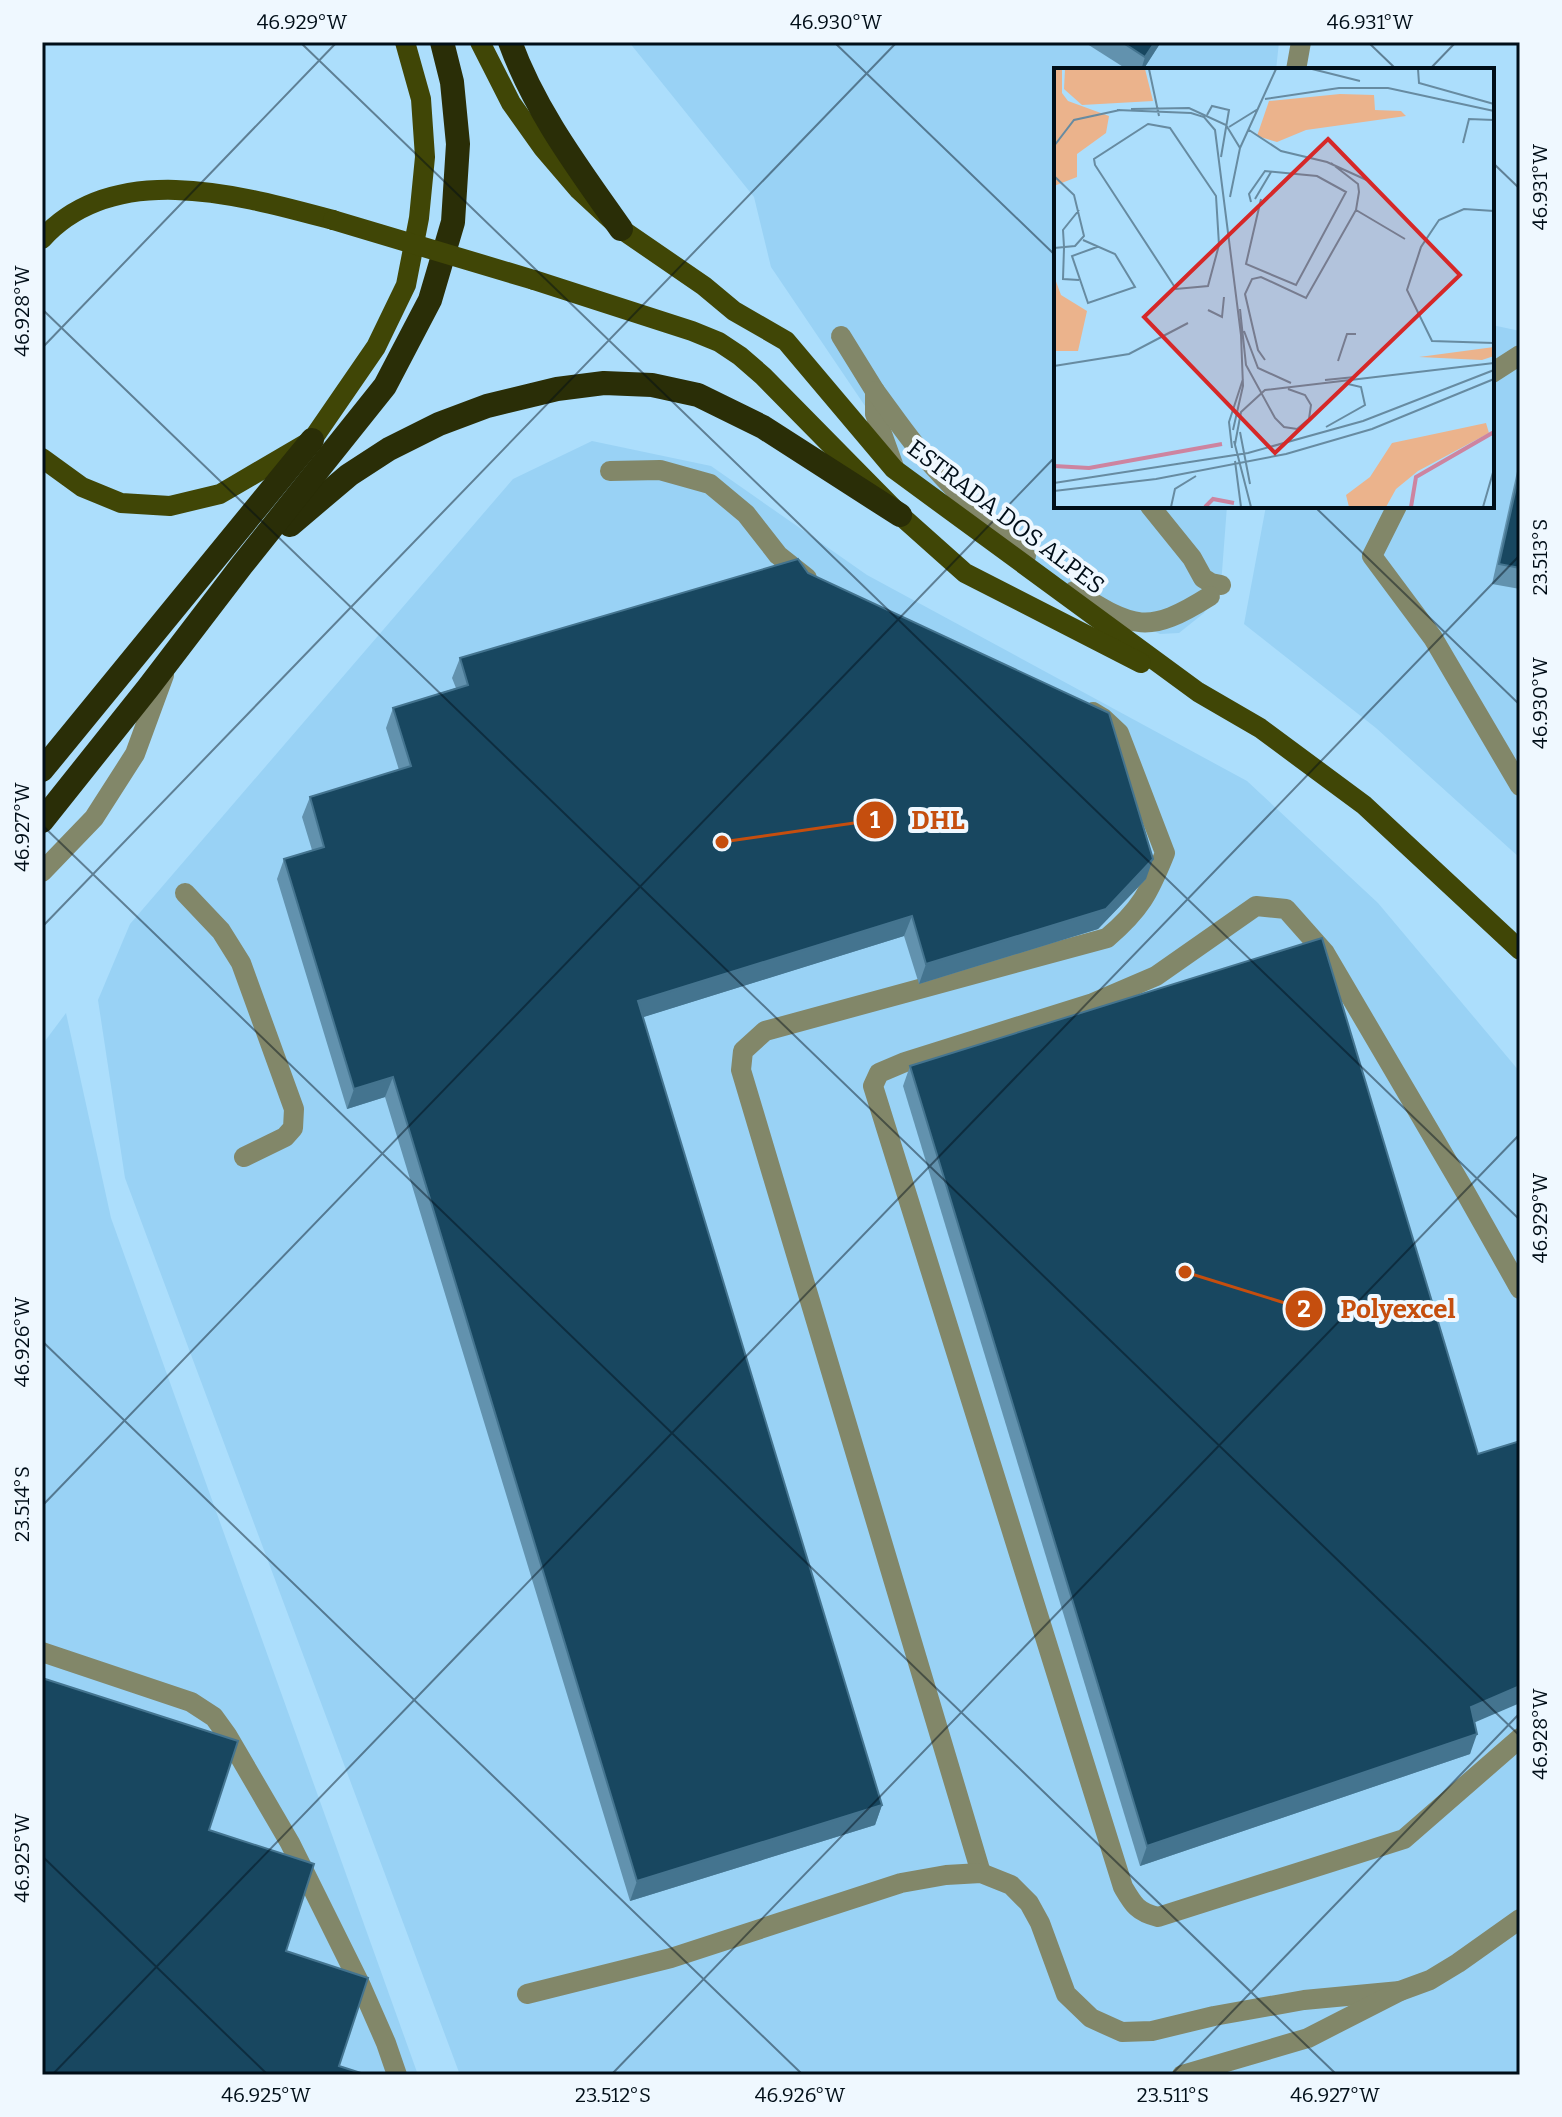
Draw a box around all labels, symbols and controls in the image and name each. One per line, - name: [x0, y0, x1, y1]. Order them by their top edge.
- text: 46.929°W: [257, 10, 348, 34]
- text: 46.930°W: [790, 10, 882, 34]
- text: 46.931°W: [1327, 10, 1414, 34]
- inset map: [1054, 68, 1494, 508]
- text: 46.931°W: [1528, 143, 1552, 230]
- text: 46.928°W: [10, 265, 34, 357]
- street label: ESTRADA DOS ALPES: [902, 434, 1110, 600]
- text: 23.513°S: [1528, 519, 1552, 595]
- text: 46.930°W: [1528, 657, 1552, 749]
- text: 46.927°W: [10, 782, 34, 872]
- callout: DHL: [855, 795, 981, 845]
- text: DHL: [911, 805, 965, 836]
- text: 1: [870, 806, 881, 834]
- text: 46.929°W: [1528, 1172, 1552, 1263]
- callout: Polyexcel: [1284, 1284, 1472, 1334]
- text: Polyexcel: [1340, 1294, 1456, 1325]
- text: 2: [1297, 1295, 1311, 1323]
- text: 46.926°W: [10, 1296, 34, 1387]
- text: 23.514°S: [10, 1466, 34, 1542]
- text: 46.928°W: [1528, 1688, 1552, 1780]
- text: 46.925°W: [10, 1813, 34, 1903]
- text: 46.925°W: [221, 2083, 311, 2107]
- text: 23.512°S: [575, 2083, 651, 2107]
- text: 46.926°W: [755, 2083, 846, 2107]
- text: 23.511°S: [1137, 2083, 1209, 2107]
- text: 46.927°W: [1290, 2083, 1380, 2107]

